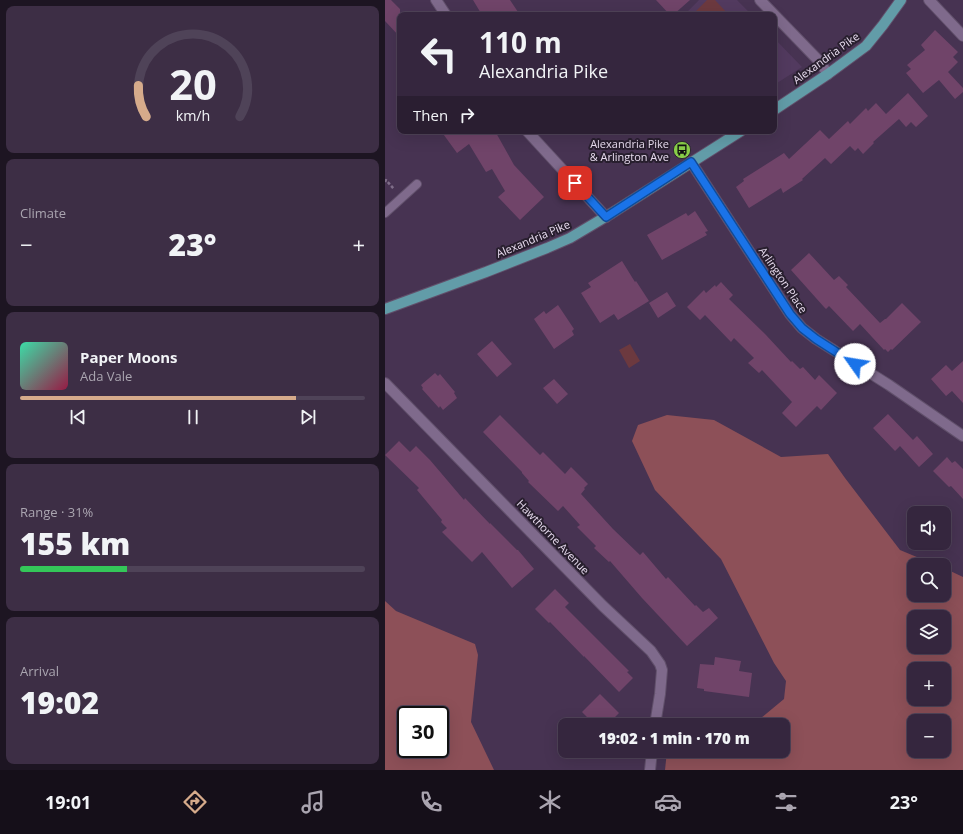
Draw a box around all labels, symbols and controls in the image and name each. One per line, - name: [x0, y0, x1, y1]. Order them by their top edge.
- text: 110 m: [479, 23, 562, 61]
- icon: left: [413, 28, 465, 80]
- street label: Alexandria Pike: [789, 28, 862, 87]
- text: 20: [169, 56, 216, 112]
- text: Alexandria Pike: [479, 59, 608, 83]
- icon: right: [456, 104, 478, 126]
- text: Then: [413, 105, 448, 125]
- text: km/h: [175, 106, 210, 125]
- place label: Alexandria Pike & Arlington Ave: [590, 136, 669, 164]
- bus stop icon: Alexandria Pike & Arlington Ave: [672, 140, 692, 160]
- pin: [558, 166, 592, 200]
- icon: arrive: [564, 172, 586, 194]
- text: Climate: [20, 204, 66, 222]
- street label: Alexandria Pike: [494, 216, 572, 261]
- text: 23°: [169, 224, 216, 265]
- text: −: [20, 229, 33, 259]
- text: +: [352, 229, 365, 259]
- street label: Arlington Place: [756, 244, 811, 316]
- position arrow: [834, 343, 876, 385]
- text: Paper Moons: [80, 347, 178, 367]
- text: Ada Vale: [80, 367, 132, 385]
- icon: previous: [67, 406, 89, 428]
- icon: pause: [182, 406, 204, 428]
- icon: next: [297, 406, 319, 428]
- street label: Hawthorne Avenue: [514, 496, 593, 577]
- text: Range · 31%: [20, 503, 93, 521]
- map controls: [907, 506, 951, 758]
- button: sound: [907, 506, 951, 550]
- text: 155 km: [20, 523, 130, 564]
- button: search: [907, 558, 951, 602]
- button: layers: [907, 610, 951, 654]
- text: Arrival: [20, 662, 59, 680]
- button: +: [907, 662, 951, 706]
- text: 19:02: [20, 682, 99, 723]
- speed limit sign: 30: [397, 706, 449, 758]
- button: −: [907, 714, 951, 758]
- text: 19:02 · 1 min · 170 m: [598, 728, 750, 748]
- icon: directions: [181, 788, 209, 816]
- icon: music: [299, 788, 327, 816]
- icon: phone: [417, 788, 445, 816]
- icon: climate: [536, 788, 564, 816]
- icon: car: [654, 788, 682, 816]
- icon: filters: [772, 788, 800, 816]
- text: 19:01: [45, 790, 91, 814]
- text: 23°: [890, 790, 918, 814]

